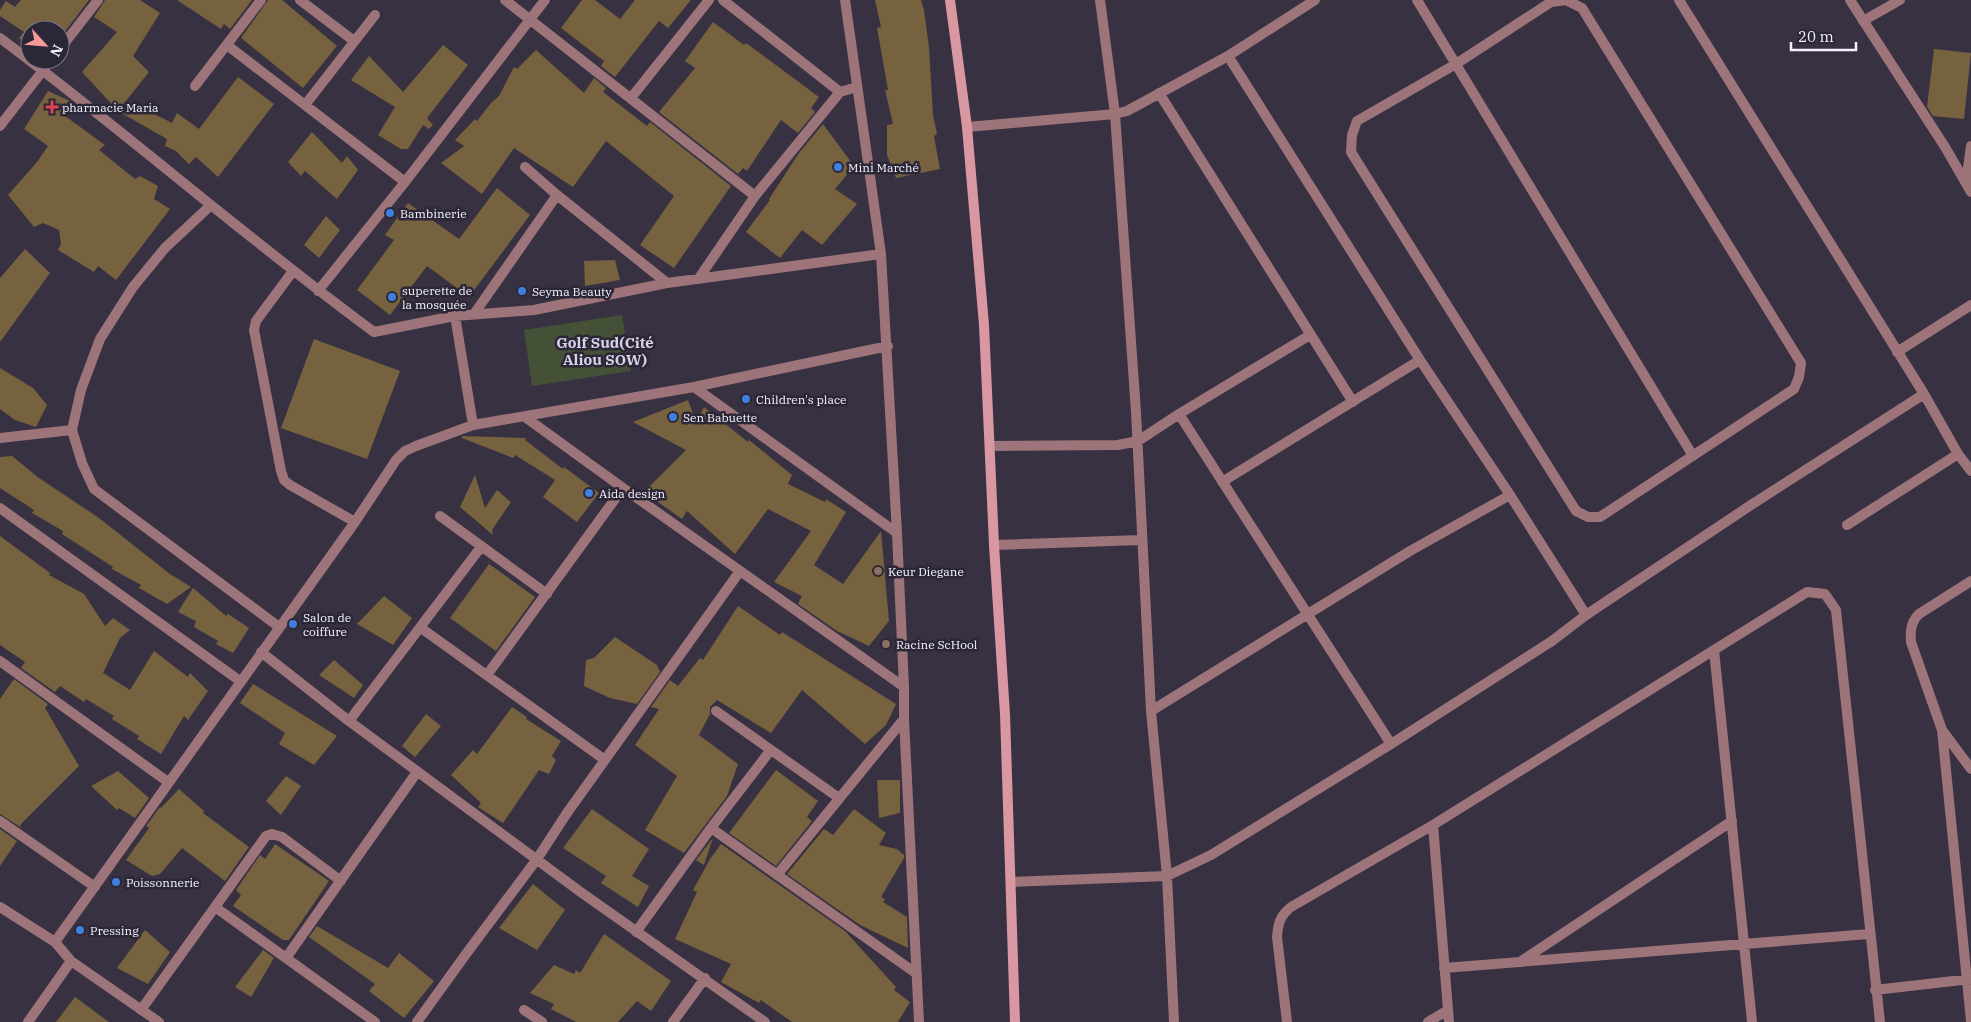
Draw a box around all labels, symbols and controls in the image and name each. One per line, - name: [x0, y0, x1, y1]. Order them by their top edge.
- north arrow: [20, 20, 70, 70]
- scale bar: [1791, 20, 1856, 52]
- text: 20 m: [1798, 27, 1834, 46]
- text: N: [46, 42, 67, 60]
- place label: pharmacie Maria: [62, 100, 159, 115]
- marker: pharmacie Maria: [46, 101, 58, 113]
- place label: Mini Marché: [848, 160, 919, 175]
- marker: Mini Marché: [832, 161, 844, 173]
- place label: Bambinerie: [400, 206, 467, 221]
- marker: Bambinerie: [384, 207, 396, 219]
- place label: superette de la mosquée: [402, 283, 472, 312]
- place label: Seyma Beauty: [532, 284, 612, 299]
- marker: Seyma Beauty: [516, 285, 528, 297]
- marker: superette de la mosquée: [386, 291, 398, 303]
- district label: Golf Sud(Cité Aliou SOW): [556, 333, 654, 369]
- place label: Children's place: [756, 392, 846, 407]
- marker: Children's place: [740, 393, 752, 405]
- place label: Sen Babuette: [683, 410, 757, 425]
- marker: Sen Babuette: [667, 411, 679, 423]
- place label: Aida design: [599, 486, 666, 501]
- marker: Aida design: [583, 487, 595, 499]
- place label: Keur Diegane: [888, 564, 964, 579]
- marker: Keur Diegane: [872, 565, 884, 577]
- place label: Salon de coiffure: [303, 610, 351, 639]
- marker: Salon de coiffure: [287, 618, 299, 630]
- place label: Racine ScHool: [896, 637, 978, 652]
- marker: Racine ScHool: [880, 638, 892, 650]
- place label: Poissonnerie: [126, 875, 200, 890]
- marker: Poissonnerie: [110, 876, 122, 888]
- place label: Pressing: [90, 923, 139, 938]
- marker: Pressing: [74, 924, 86, 936]

